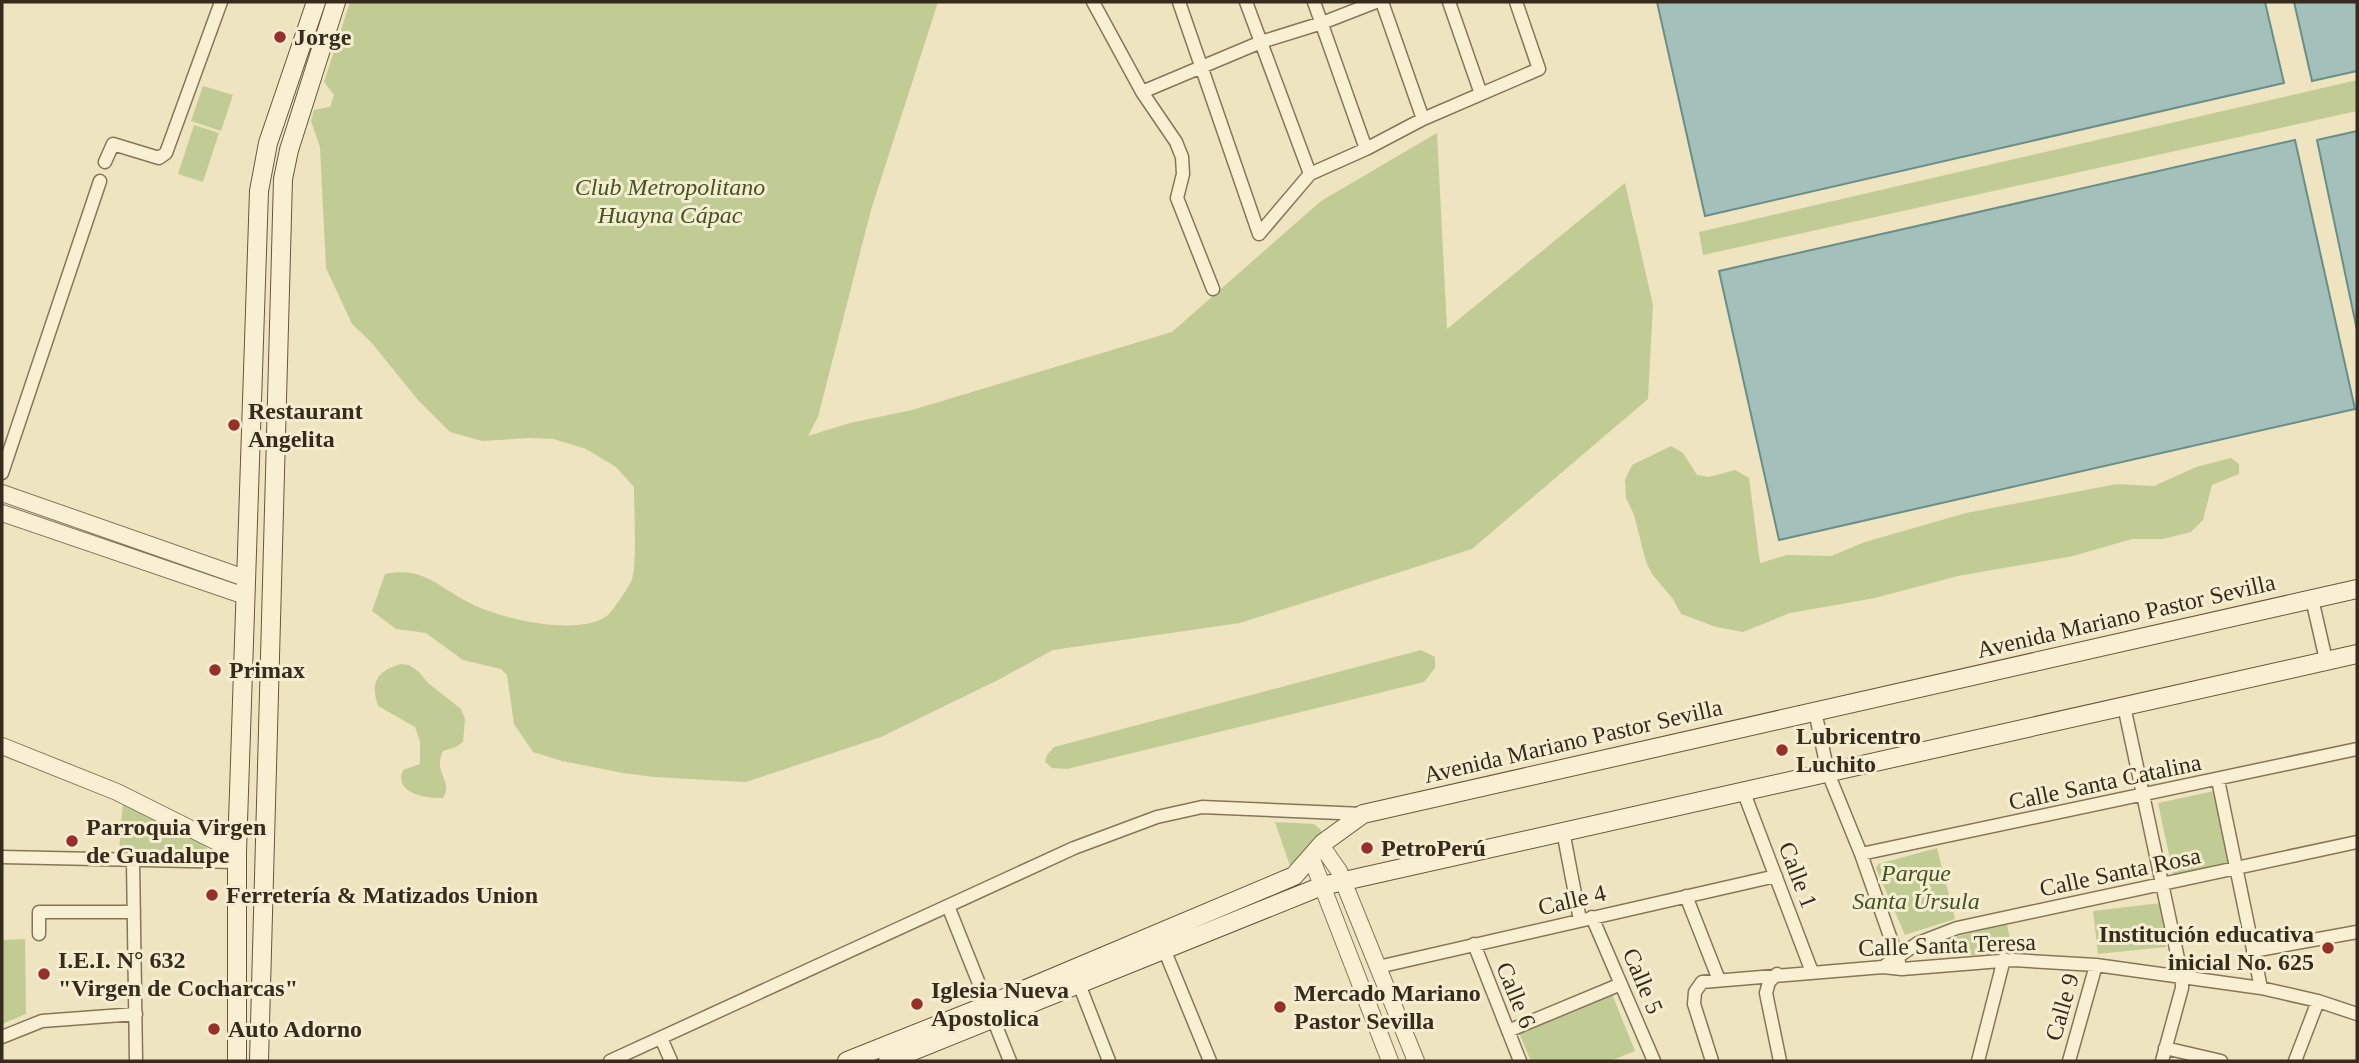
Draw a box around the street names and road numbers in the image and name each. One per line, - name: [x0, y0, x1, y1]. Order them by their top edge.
- street label: Avenida Mariano Pastor Sevilla: [1974, 569, 2278, 663]
- street label: Avenida Mariano Pastor Sevilla: [1421, 694, 1725, 788]
- street label: Calle Santa Catalina: [2006, 749, 2204, 815]
- street label: Calle 1: [1774, 838, 1822, 912]
- street label: Calle Santa Rosa: [2037, 842, 2203, 902]
- street label: Calle 4: [1536, 880, 1608, 920]
- street label: Calle Santa Teresa: [1858, 929, 2037, 961]
- street label: Calle 5: [1618, 944, 1668, 1018]
- street label: Calle 6: [1491, 958, 1541, 1032]
- street label: Calle 9: [2040, 970, 2084, 1044]

